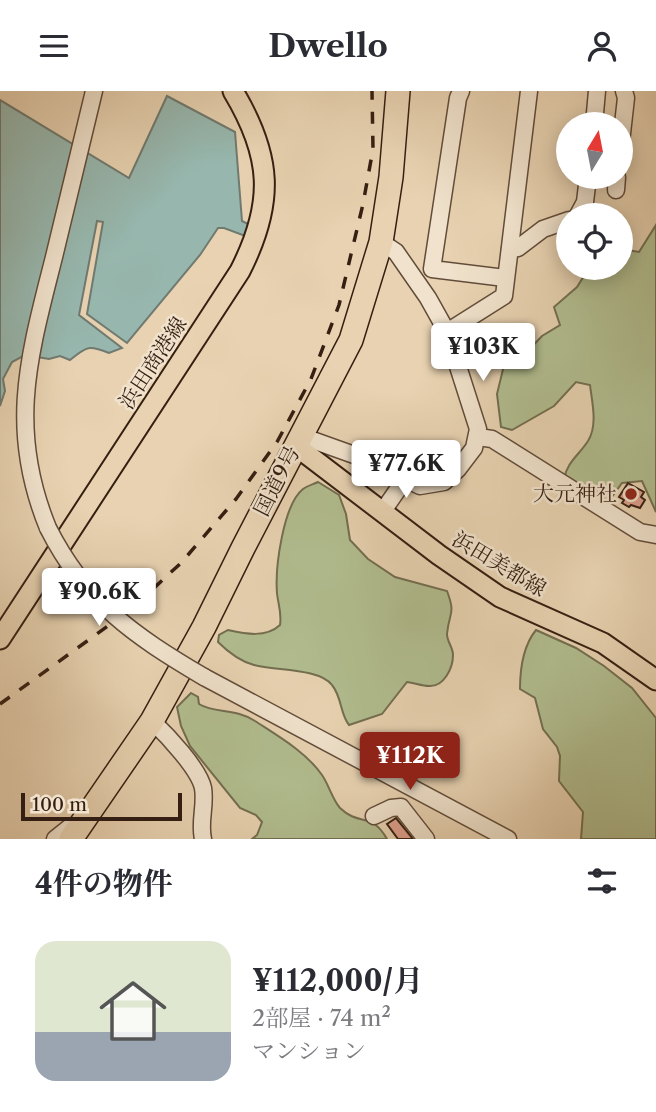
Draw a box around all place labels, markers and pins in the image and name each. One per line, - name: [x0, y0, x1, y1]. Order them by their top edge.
- pin: ¥103K: [434, 323, 532, 383]
- pin: ¥77.6K: [349, 441, 463, 500]
- place label: 大元神社: [533, 481, 617, 506]
- marker: 大元神社: [623, 486, 639, 502]
- pin: ¥90.6K: [42, 568, 156, 628]
- pin: ¥112K: [361, 733, 459, 792]

